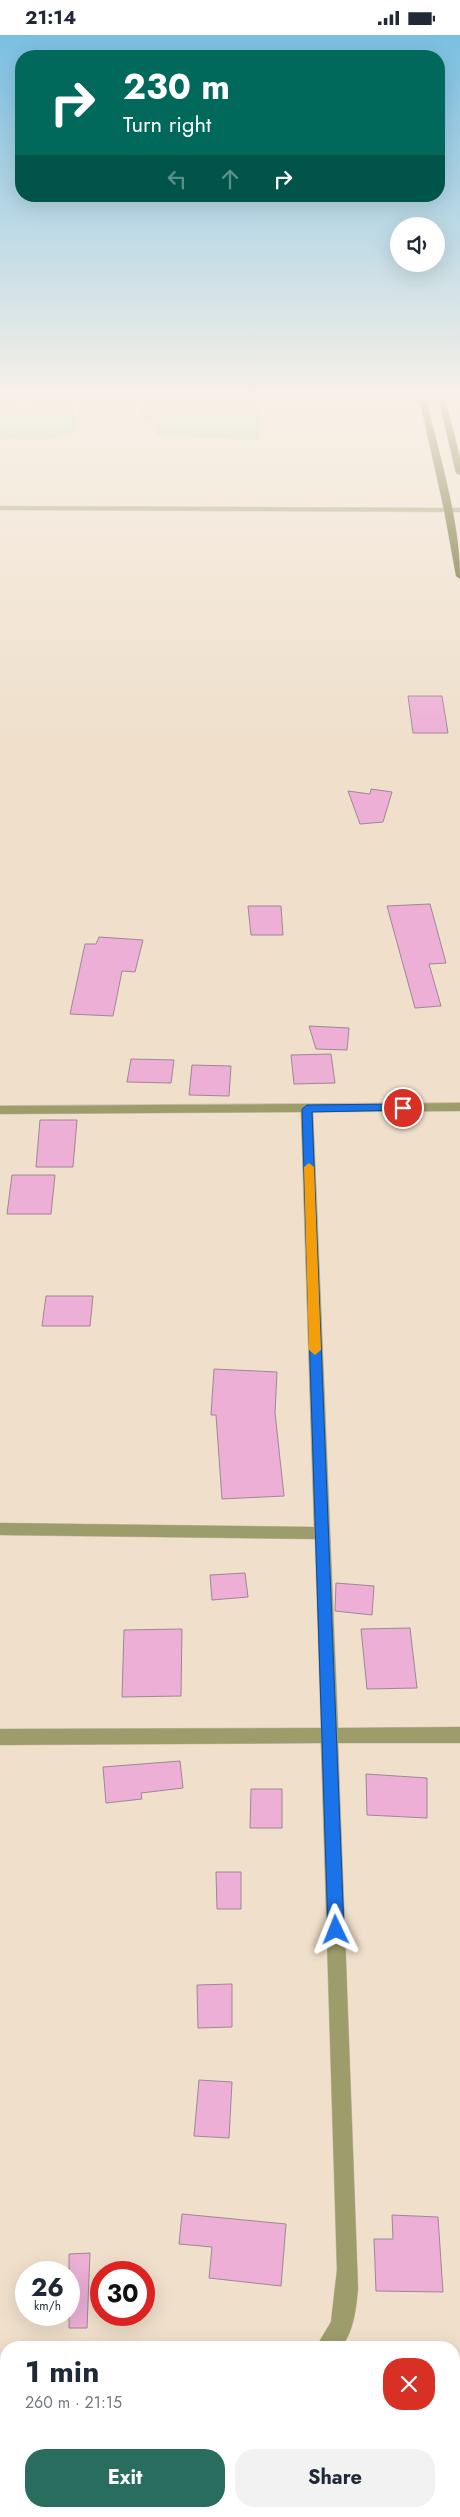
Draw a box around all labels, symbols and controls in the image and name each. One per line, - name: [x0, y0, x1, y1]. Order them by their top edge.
- text: 21:14: [25, 4, 76, 31]
- text: 230 m: [123, 62, 230, 112]
- icon: right: [40, 70, 105, 135]
- text: Turn right: [123, 108, 211, 140]
- icon: left: [163, 165, 191, 193]
- icon: ahead: [216, 165, 244, 193]
- icon: right: [269, 165, 297, 193]
- map controls: [390, 217, 445, 272]
- button: sound: [390, 217, 445, 272]
- pin: [382, 1087, 424, 1129]
- icon: arrive: [389, 1094, 417, 1122]
- position arrow: [309, 1903, 361, 1955]
- speed limit sign: 30: [90, 2261, 155, 2326]
- text: 26: [31, 2269, 64, 2305]
- text: km/h: [34, 2297, 61, 2315]
- text: 1 min: [25, 2350, 99, 2393]
- button: close: [383, 2358, 435, 2410]
- text: 260 m · 21:15: [25, 2391, 122, 2414]
- button: Exit: [25, 2449, 225, 2507]
- button: Share: [235, 2449, 435, 2507]

